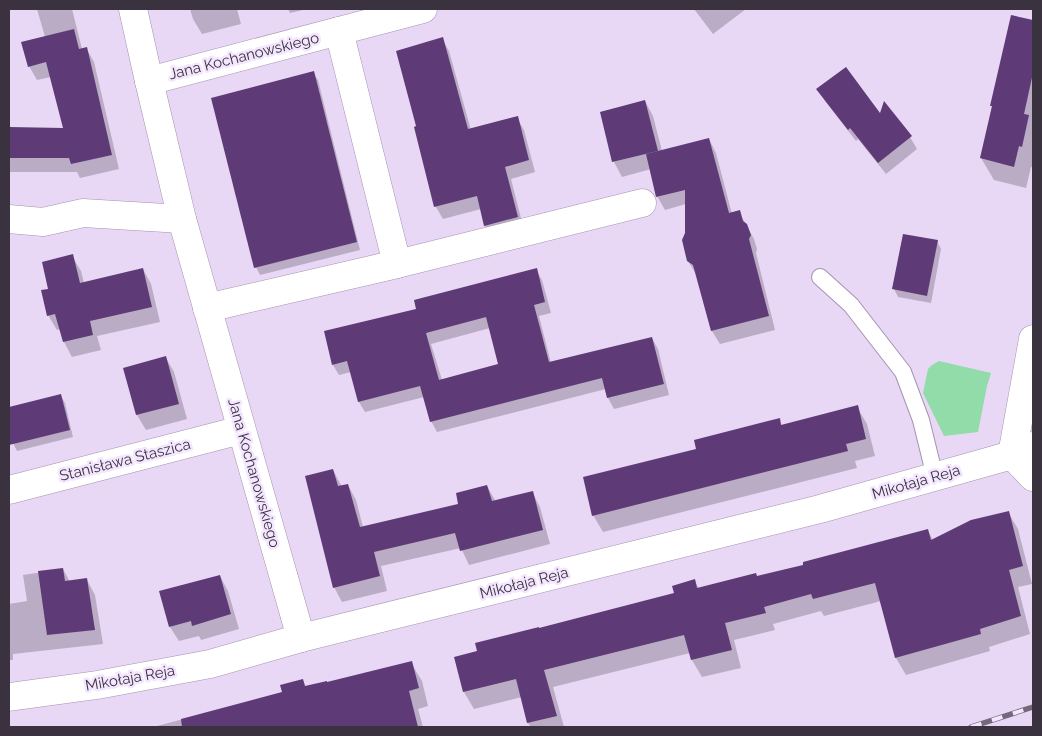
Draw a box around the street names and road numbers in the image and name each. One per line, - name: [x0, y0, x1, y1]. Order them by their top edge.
- street label: Jana Kochanowskiego: [167, 29, 321, 83]
- street label: Jana Kochanowskiego: [224, 396, 284, 550]
- street label: Stanisława Staszica: [58, 435, 192, 485]
- street label: Mikołaja Reja: [870, 461, 962, 503]
- street label: Mikołaja Reja: [478, 563, 570, 603]
- street label: Mikołaja Reja: [84, 661, 176, 695]

